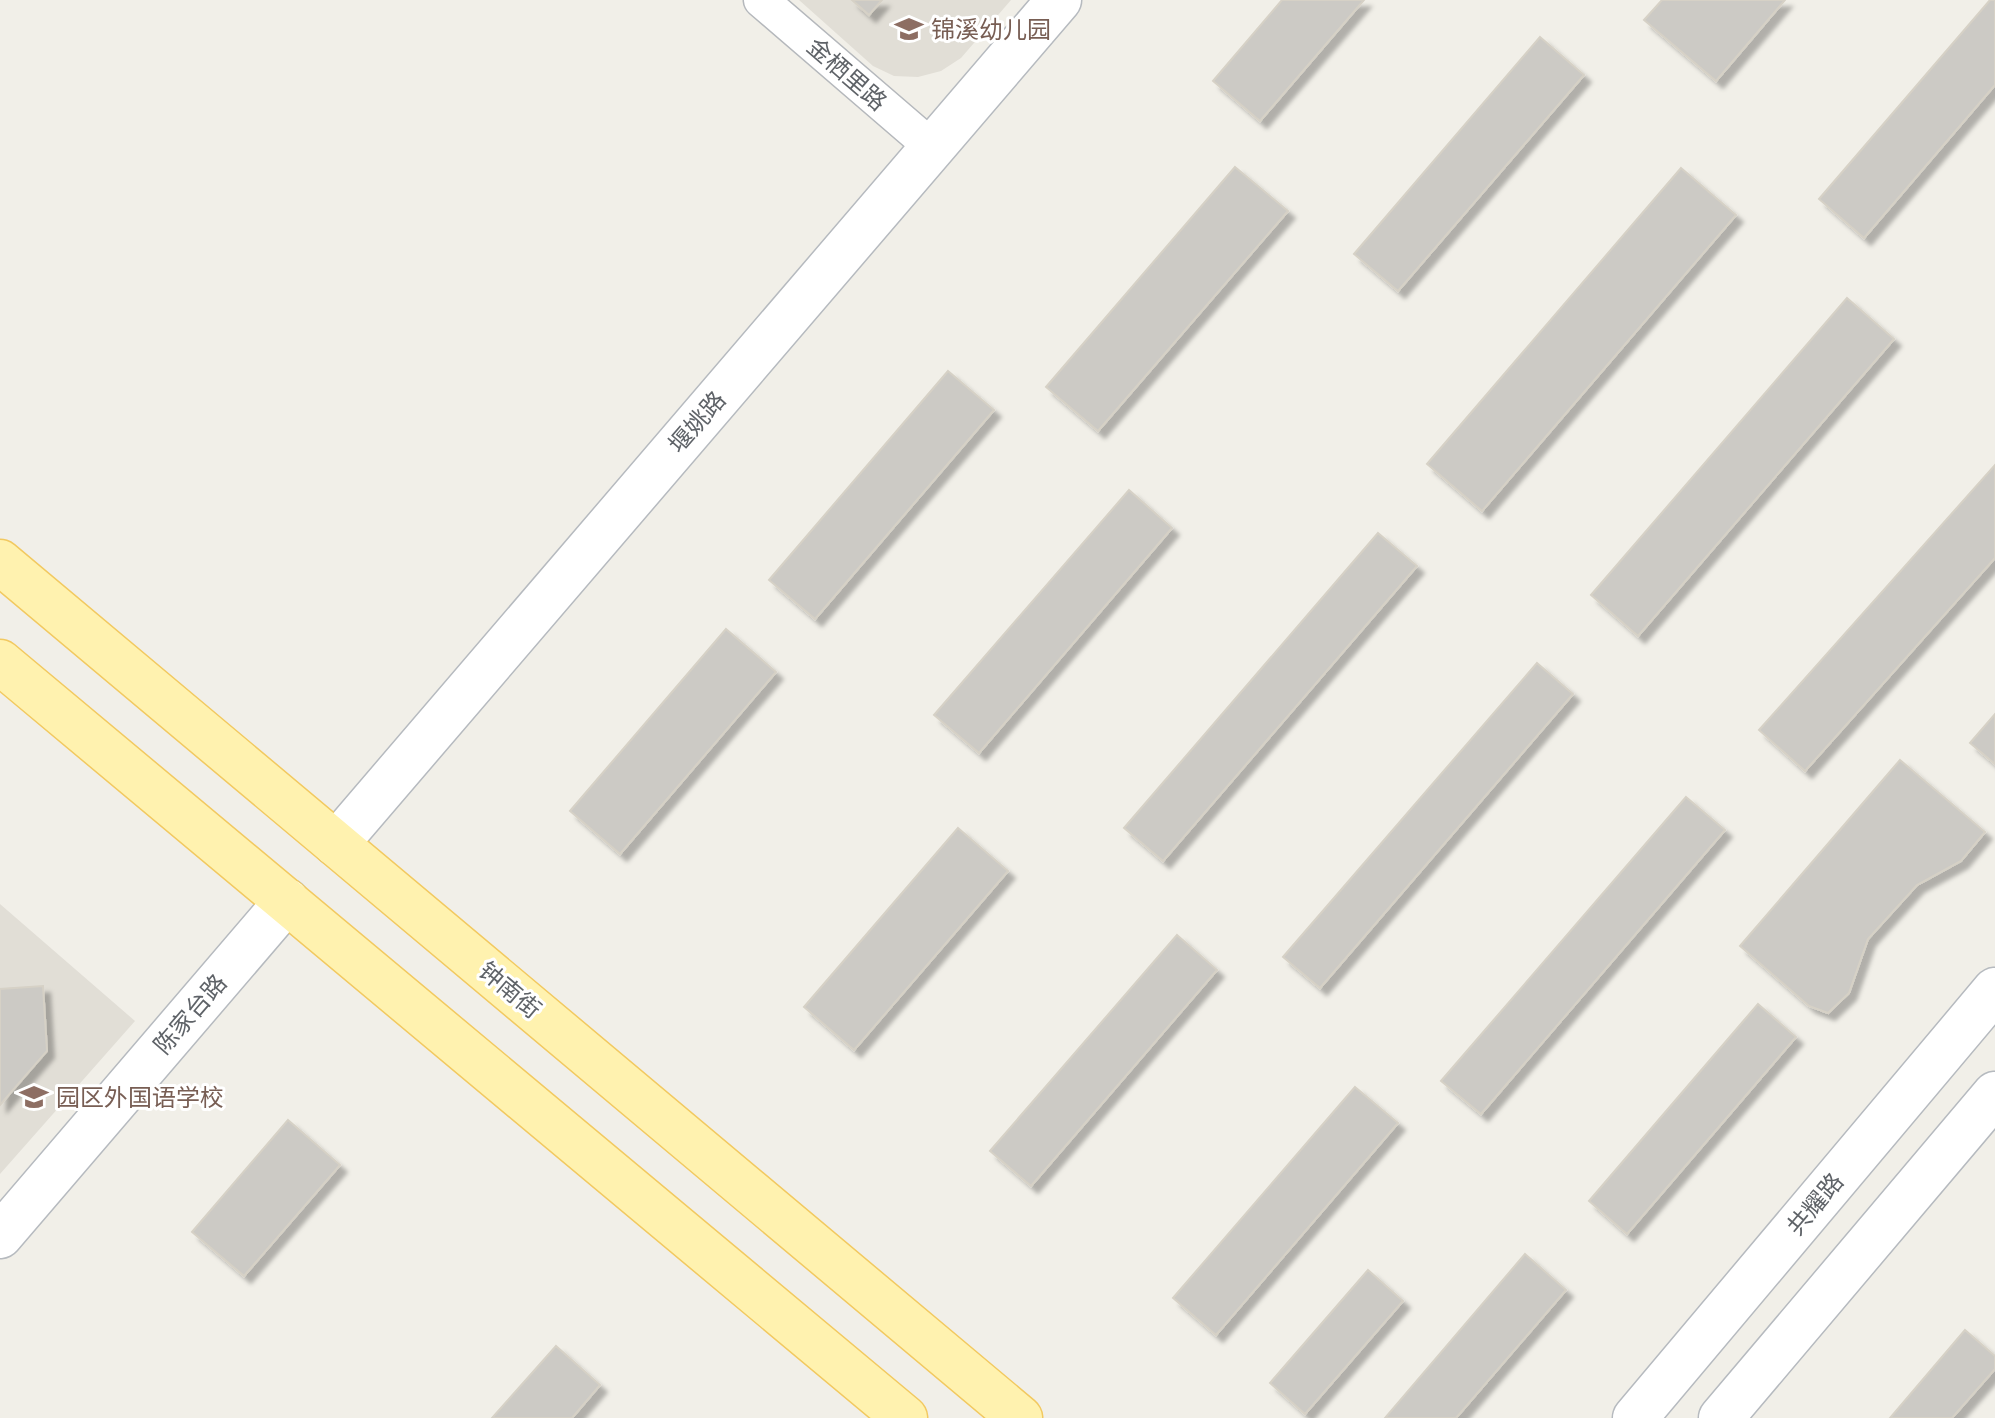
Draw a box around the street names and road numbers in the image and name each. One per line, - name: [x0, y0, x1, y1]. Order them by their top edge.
- street label: 金栖里路: [802, 32, 892, 116]
- street label: 堰姚路: [663, 386, 731, 458]
- street label: 钟南街: [474, 957, 546, 1023]
- street label: 陈家台路: [148, 969, 232, 1059]
- street label: 共耀路: [1782, 1168, 1848, 1240]

